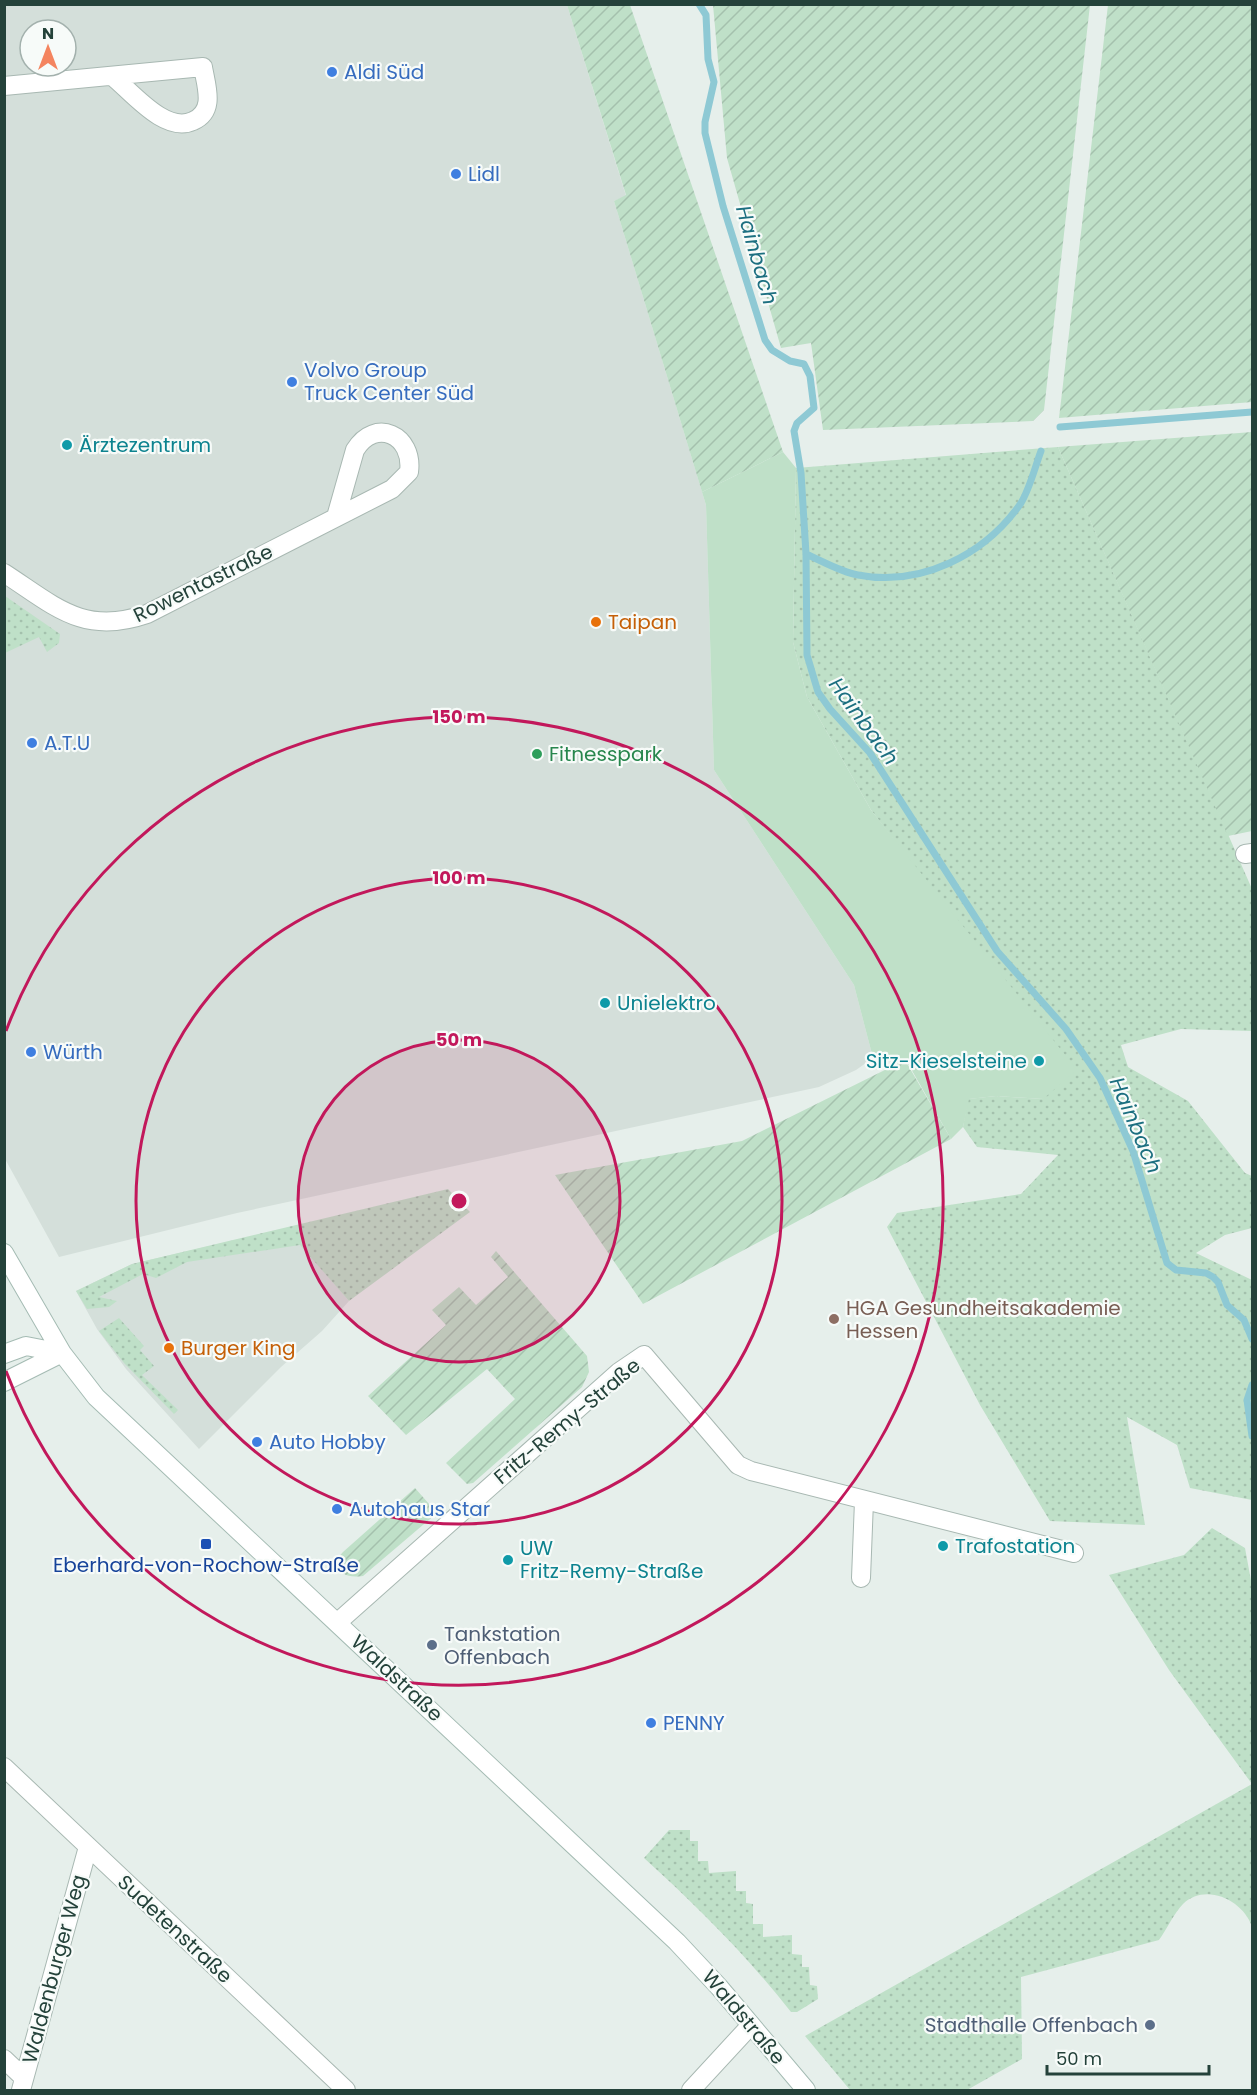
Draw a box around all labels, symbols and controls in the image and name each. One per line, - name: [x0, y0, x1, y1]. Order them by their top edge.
- north arrow: [18, 18, 78, 78]
- text: N: [42, 22, 54, 45]
- place label: Aldi Süd: [344, 58, 424, 86]
- marker: Aldi Süd: [325, 65, 339, 79]
- place label: Lidl: [468, 160, 500, 188]
- marker: Lidl: [449, 167, 463, 181]
- water label: Hainbach: [729, 202, 785, 308]
- place label: Volvo Group Truck Center Süd: [304, 356, 474, 407]
- marker: Volvo Group Truck Center Süd: [285, 375, 299, 389]
- place label: Ärztezentrum: [79, 431, 211, 459]
- marker: Ärztezentrum: [60, 438, 74, 452]
- street label: Rowentastraße: [129, 537, 277, 629]
- place label: Taipan: [608, 608, 677, 636]
- marker: Taipan: [589, 615, 603, 629]
- water label: Hainbach: [822, 671, 906, 771]
- text: 150 m: [432, 704, 486, 729]
- place label: A.T.U: [44, 729, 90, 757]
- marker: A.T.U: [25, 736, 39, 750]
- place label: Fitnesspark: [549, 740, 663, 768]
- marker: Fitnesspark: [530, 747, 544, 761]
- text: 100 m: [432, 865, 486, 890]
- place label: Unielektro: [617, 989, 716, 1017]
- marker: Unielektro: [598, 996, 612, 1010]
- text: 50 m: [436, 1027, 482, 1052]
- place label: Würth: [43, 1038, 103, 1066]
- marker: Würth: [24, 1045, 38, 1059]
- place label: Sitz-Kieselsteine: [866, 1047, 1027, 1075]
- marker: Sitz-Kieselsteine: [1032, 1054, 1046, 1068]
- water label: Hainbach: [1103, 1072, 1169, 1178]
- centre of rings: [449, 1191, 469, 1211]
- place label: HGA Gesundheitsakademie Hessen: [846, 1294, 1121, 1345]
- marker: HGA Gesundheitsakademie Hessen: [827, 1312, 841, 1326]
- place label: Burger King: [181, 1334, 295, 1362]
- marker: Burger King: [162, 1341, 176, 1355]
- street label: Fritz-Remy-Straße: [488, 1351, 646, 1491]
- place label: Auto Hobby: [269, 1428, 386, 1456]
- marker: Auto Hobby: [250, 1435, 264, 1449]
- place label: Autohaus Star: [349, 1495, 490, 1523]
- marker: Autohaus Star: [330, 1502, 344, 1516]
- place label: Trafostation: [955, 1532, 1075, 1560]
- place label: UW Fritz-Remy-Straße: [520, 1534, 703, 1585]
- marker: Eberhard-von-Rochow-Straße: [199, 1537, 213, 1551]
- marker: Trafostation: [936, 1539, 950, 1553]
- place label: Eberhard-von-Rochow-Straße: [53, 1551, 359, 1579]
- marker: UW Fritz-Remy-Straße: [501, 1553, 515, 1567]
- place label: Tankstation Offenbach: [444, 1620, 560, 1671]
- street label: Waldstraße: [345, 1628, 449, 1728]
- marker: Tankstation Offenbach: [425, 1638, 439, 1652]
- place label: PENNY: [663, 1709, 725, 1737]
- marker: PENNY: [644, 1716, 658, 1730]
- street label: Sudetenstraße: [111, 1868, 239, 1990]
- street label: Waldenburger Weg: [15, 1871, 93, 2067]
- street label: Waldstraße: [696, 1963, 792, 2071]
- place label: Stadthalle Offenbach: [925, 2011, 1138, 2039]
- marker: Stadthalle Offenbach: [1143, 2018, 1157, 2032]
- scale bar: [1047, 2038, 1209, 2076]
- text: 50 m: [1056, 2046, 1102, 2071]

